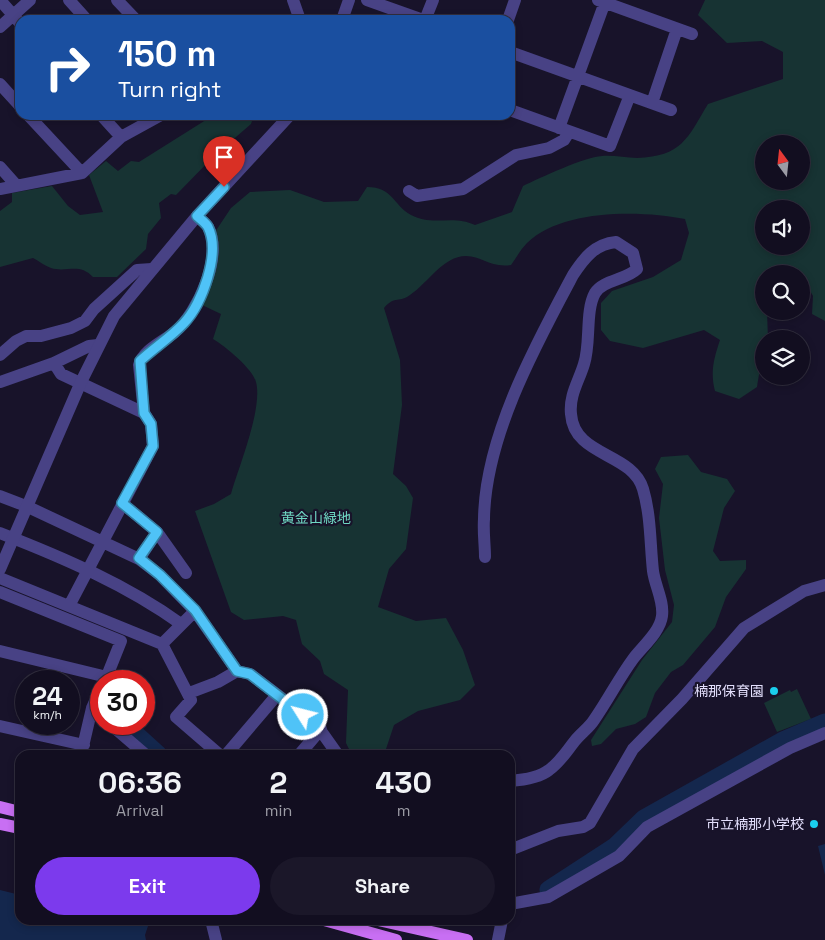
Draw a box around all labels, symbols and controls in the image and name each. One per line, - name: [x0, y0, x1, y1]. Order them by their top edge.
- text: 150 m: [118, 32, 216, 76]
- icon: right: [35, 35, 100, 100]
- text: Turn right: [118, 75, 221, 103]
- north arrow: [755, 135, 810, 190]
- map controls: [755, 135, 810, 385]
- pin: [203, 136, 245, 187]
- icon: arrive: [210, 143, 238, 171]
- button: sound: [755, 200, 810, 255]
- button: search: [755, 265, 810, 320]
- button: layers: [755, 330, 810, 385]
- park label: 黄金山緑地: [281, 509, 351, 527]
- speed limit sign: 30: [90, 670, 155, 735]
- text: 24: [32, 680, 63, 712]
- place label: 楠那保育園: [694, 682, 764, 700]
- marker: 楠那保育園: [768, 685, 780, 697]
- position arrow: [276, 688, 328, 740]
- text: km/h: [33, 707, 62, 723]
- text: 06:36: [98, 763, 182, 802]
- text: 2: [270, 763, 287, 802]
- text: 430: [375, 763, 432, 802]
- text: Arrival: [116, 800, 164, 821]
- text: min: [265, 800, 292, 821]
- text: m: [397, 800, 410, 821]
- place label: 市立楠那小学校: [706, 815, 804, 833]
- marker: 市立楠那小学校: [808, 818, 820, 830]
- button: Exit: [35, 857, 260, 915]
- button: Share: [270, 857, 495, 915]

